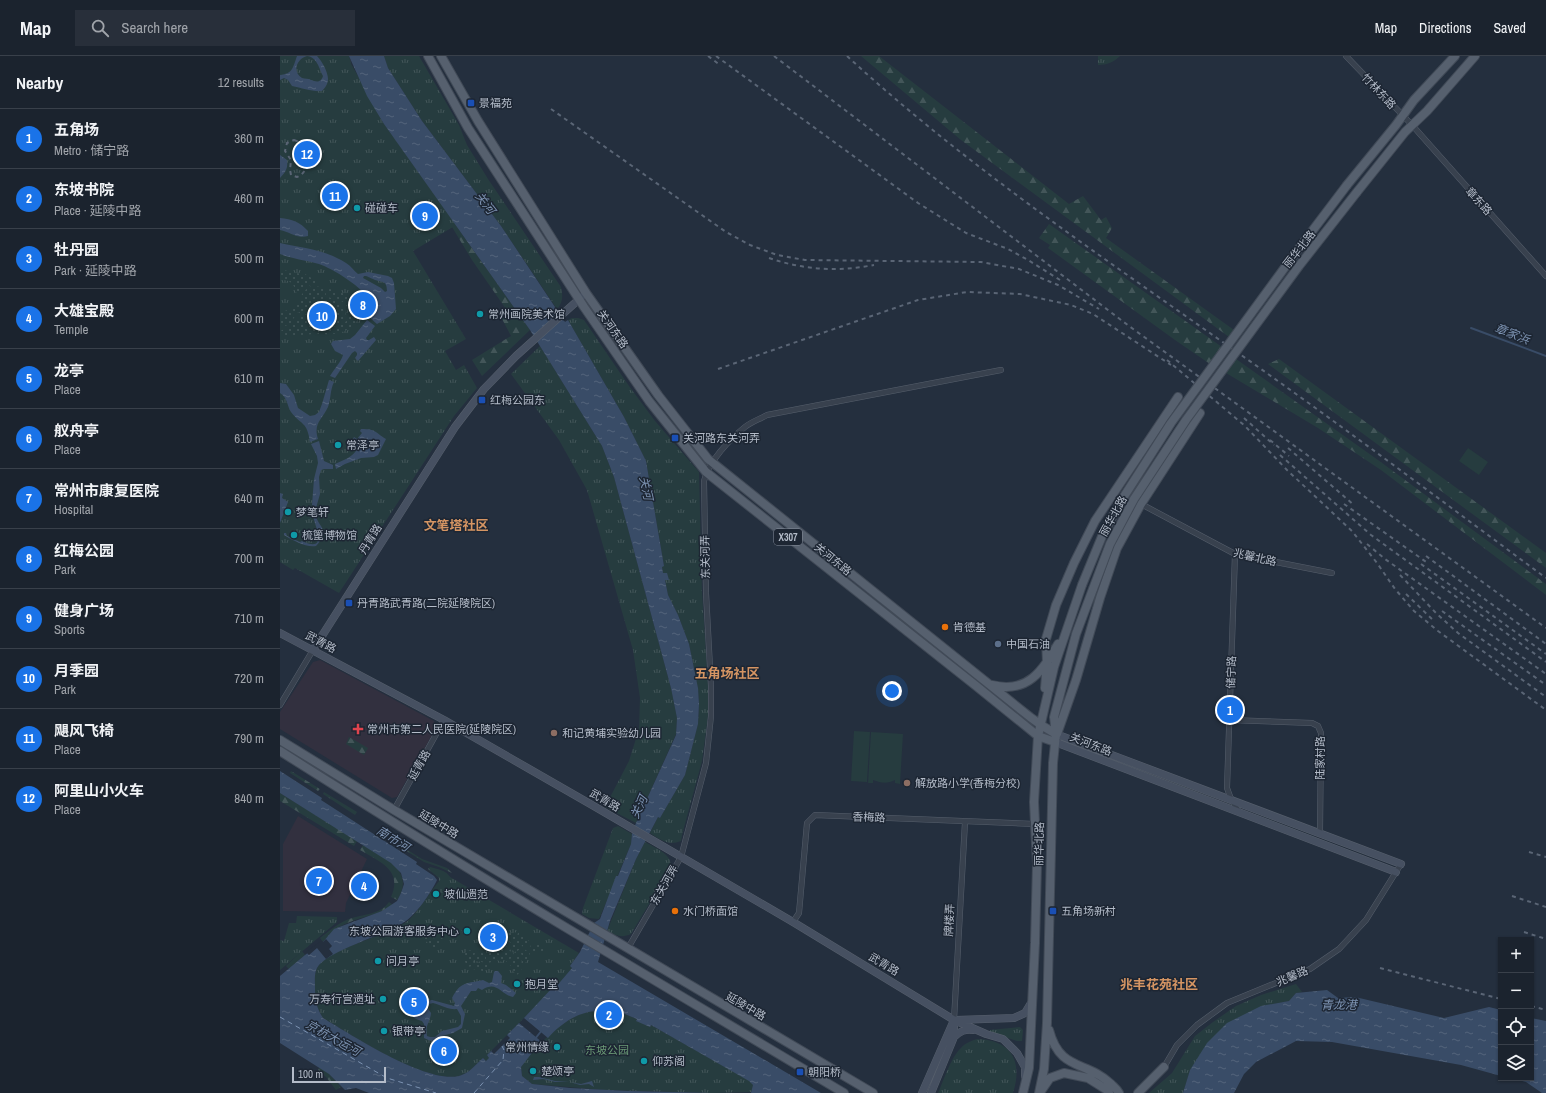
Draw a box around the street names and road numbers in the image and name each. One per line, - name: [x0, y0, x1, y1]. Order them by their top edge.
- street label: 竹林东路: [1359, 70, 1399, 112]
- street label: 章东路: [1463, 184, 1495, 218]
- street label: 丽华北路: [1280, 227, 1318, 271]
- street label: 关河东路: [595, 307, 631, 351]
- street label: 丽华北路: [1096, 493, 1130, 539]
- street label: 丹青路: [355, 521, 385, 557]
- road number: X307: [774, 529, 802, 545]
- street label: 东关河弄: [698, 535, 712, 579]
- street label: 关河东路: [811, 540, 855, 578]
- street label: 兆馨北路: [1232, 545, 1278, 569]
- street label: 武青路: [303, 628, 339, 656]
- street label: 储宁路: [1223, 655, 1239, 689]
- street label: 关河东路: [1068, 730, 1114, 758]
- street label: 陆家村路: [1313, 736, 1327, 780]
- street label: 延青路: [405, 747, 433, 783]
- street label: 武青路: [587, 786, 623, 814]
- street label: 延陵中路: [417, 807, 461, 841]
- street label: 香梅路: [852, 809, 886, 825]
- street label: 丽华北路: [1032, 822, 1046, 866]
- street label: 东关河弄: [647, 862, 681, 908]
- street label: 牌楼弄: [941, 903, 957, 937]
- street label: 武青路: [866, 950, 902, 978]
- street label: 兆馨路: [1274, 963, 1310, 989]
- street label: 延陵中路: [723, 989, 769, 1023]

